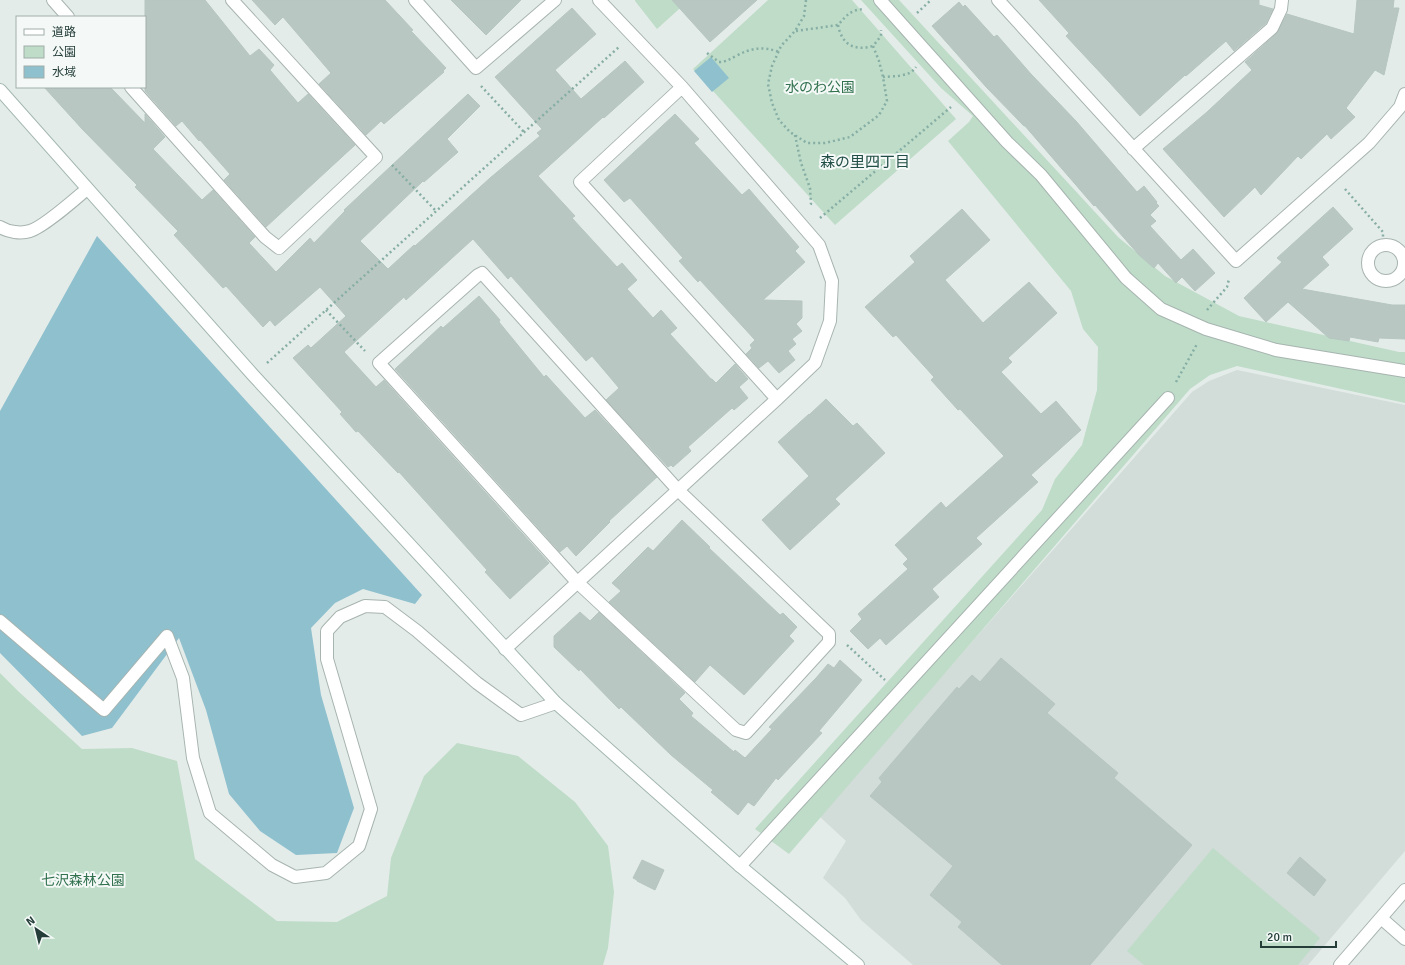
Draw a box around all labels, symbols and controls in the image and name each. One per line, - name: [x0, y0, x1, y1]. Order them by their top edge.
- legend: [16, 16, 146, 88]
- text: 道路: [52, 25, 76, 40]
- text: 公園: [52, 45, 76, 60]
- text: 水域: [52, 65, 76, 80]
- park label: 水のわ公園: [785, 79, 855, 96]
- district label: 森の里四丁目: [820, 153, 910, 171]
- park label: 七沢森林公園: [41, 872, 125, 889]
- north arrow: [16, 909, 56, 949]
- text: N: [24, 914, 37, 929]
- scale bar: [1261, 923, 1336, 949]
- text: 20 m: [1267, 930, 1292, 945]

